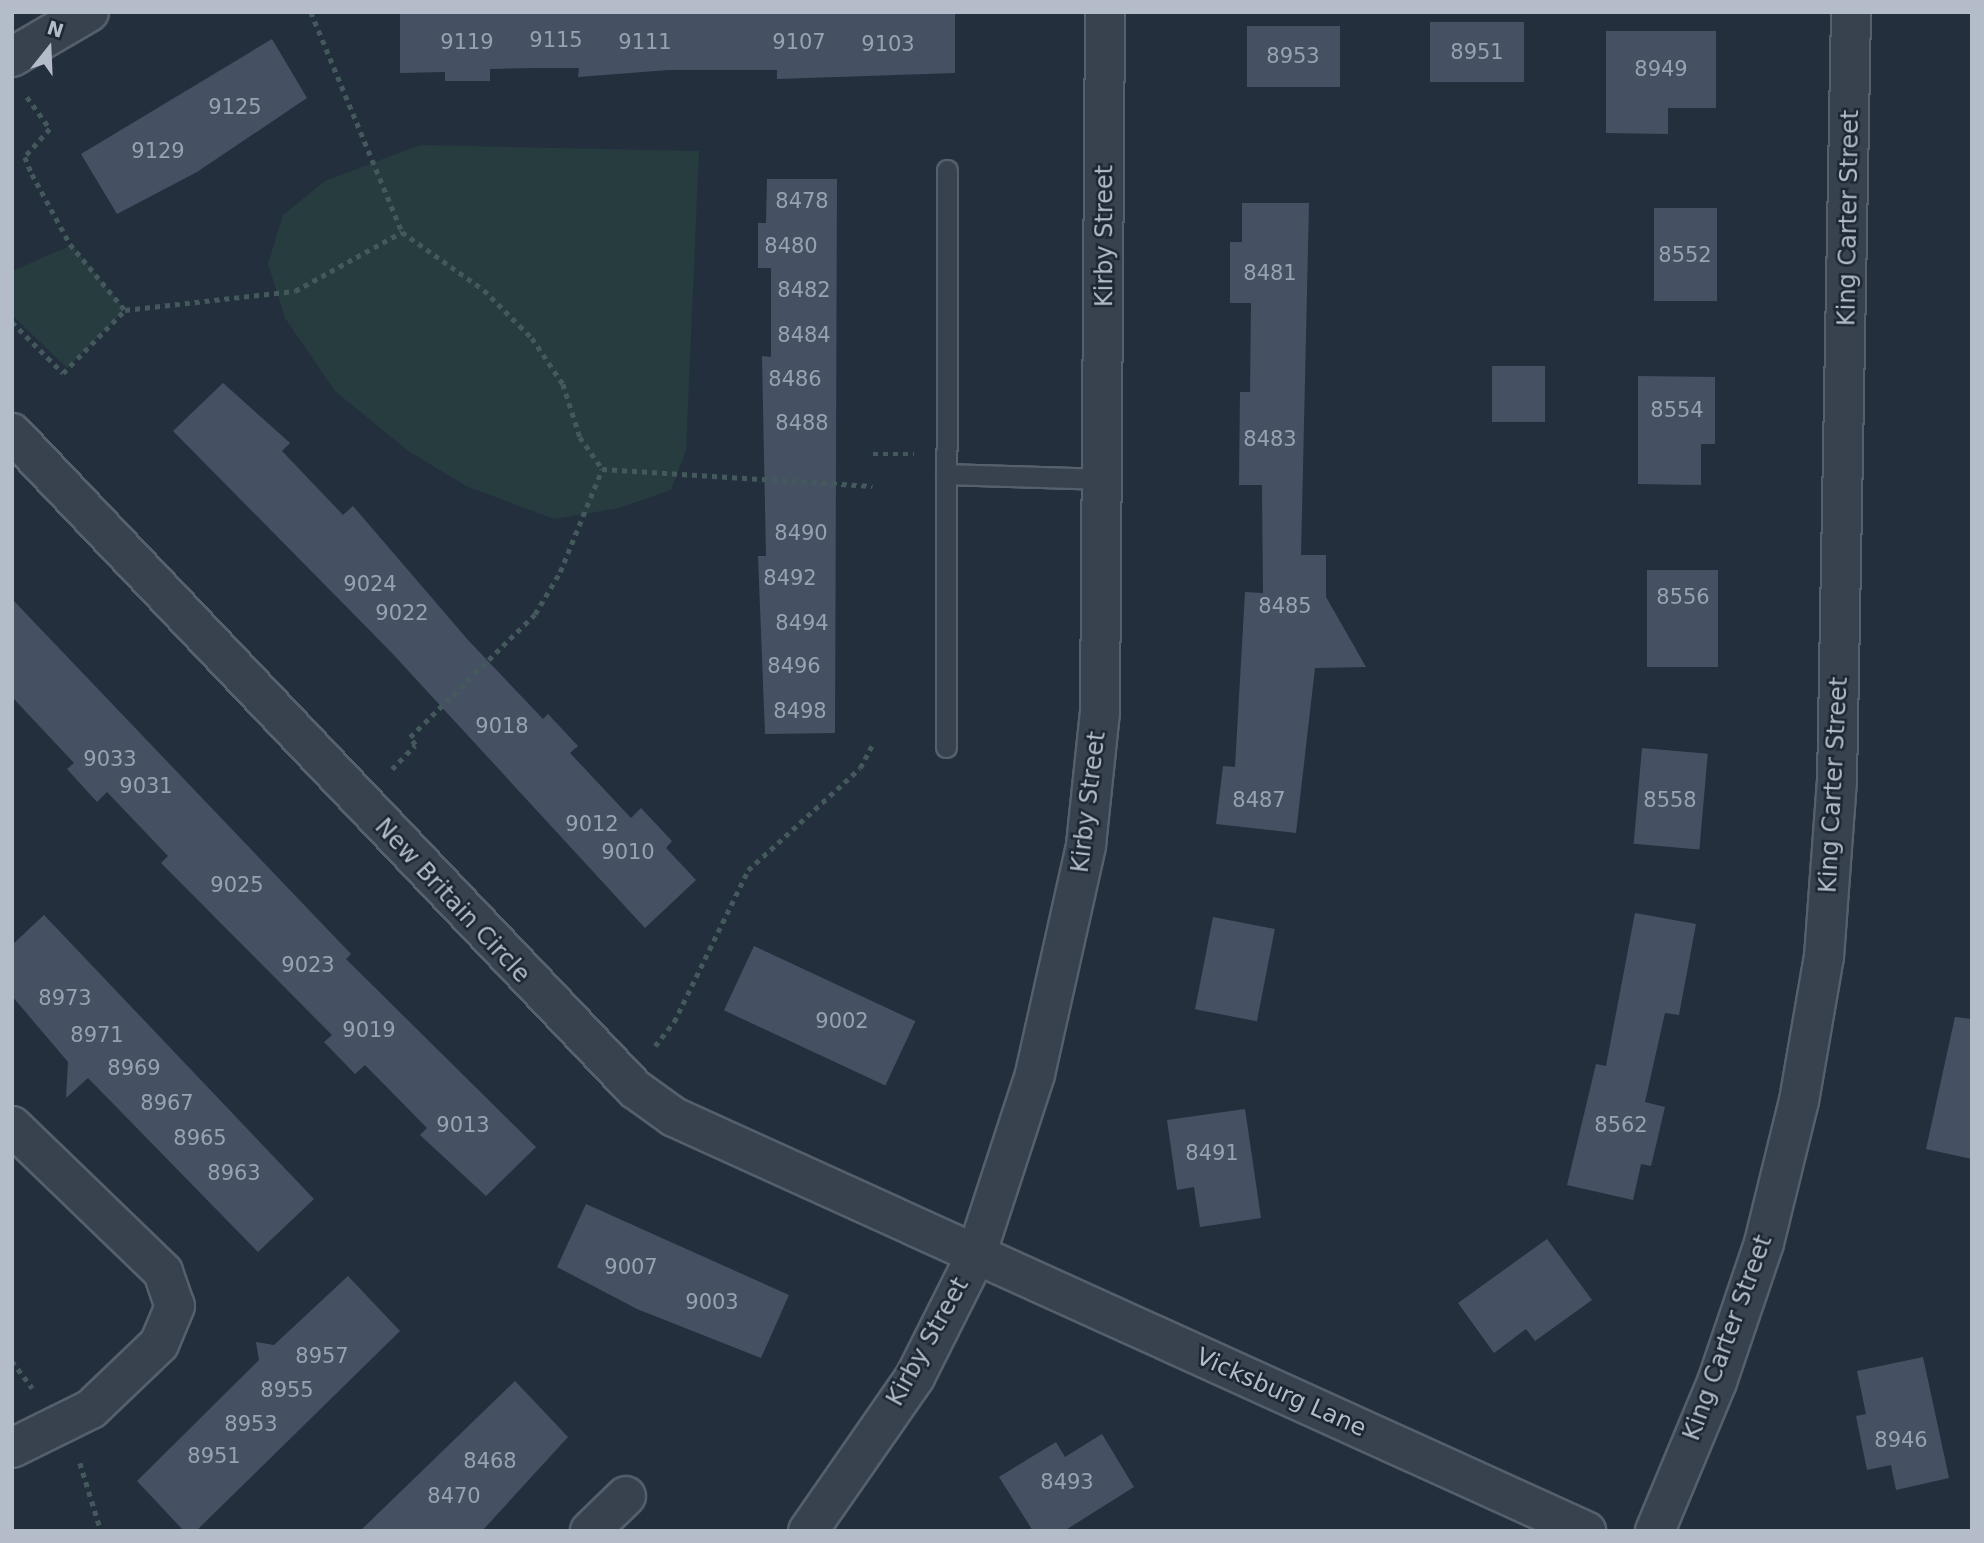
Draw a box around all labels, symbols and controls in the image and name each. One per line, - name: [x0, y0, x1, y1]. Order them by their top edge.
- north arrow: [14, 14, 84, 84]
- text: N: [45, 16, 66, 42]
- house number: 9115: [529, 27, 583, 53]
- house number: 9119: [440, 29, 494, 55]
- house number: 9111: [618, 29, 672, 55]
- house number: 9107: [772, 29, 826, 55]
- house number: 9103: [861, 31, 915, 57]
- house number: 8951: [1450, 39, 1504, 65]
- house number: 8953: [1266, 43, 1320, 69]
- house number: 8949: [1634, 56, 1688, 82]
- house number: 9125: [208, 94, 262, 120]
- street label: King Carter Street: [1833, 110, 1865, 326]
- house number: 9129: [131, 138, 185, 164]
- street label: Kirby Street: [1091, 165, 1119, 307]
- house number: 8478: [775, 188, 829, 214]
- house number: 8480: [764, 233, 818, 259]
- house number: 8552: [1658, 242, 1712, 268]
- house number: 8481: [1243, 260, 1297, 286]
- house number: 8482: [777, 277, 831, 303]
- house number: 8484: [777, 322, 831, 348]
- house number: 8486: [768, 366, 822, 392]
- house number: 8554: [1650, 397, 1704, 423]
- house number: 8488: [775, 410, 829, 436]
- house number: 8483: [1243, 426, 1297, 452]
- house number: 8490: [774, 520, 828, 546]
- house number: 8492: [763, 565, 817, 591]
- house number: 9024: [343, 571, 397, 597]
- house number: 8556: [1656, 584, 1710, 610]
- house number: 8485: [1258, 593, 1312, 619]
- house number: 9022: [375, 600, 429, 626]
- house number: 8494: [775, 610, 829, 636]
- house number: 8496: [767, 653, 821, 679]
- street label: King Carter Street: [1814, 676, 1854, 894]
- house number: 8498: [773, 698, 827, 724]
- house number: 9018: [475, 713, 529, 739]
- street label: Kirby Street: [1066, 730, 1112, 874]
- house number: 9033: [83, 746, 137, 772]
- house number: 9031: [119, 773, 173, 799]
- house number: 8487: [1232, 787, 1286, 813]
- house number: 8558: [1643, 787, 1697, 813]
- house number: 9012: [565, 811, 619, 837]
- street label: New Britain Circle: [368, 813, 536, 989]
- house number: 9010: [601, 839, 655, 865]
- house number: 9025: [210, 872, 264, 898]
- house number: 9023: [281, 952, 335, 978]
- house number: 8973: [38, 985, 92, 1011]
- house number: 9002: [815, 1008, 869, 1034]
- house number: 9019: [342, 1017, 396, 1043]
- house number: 8971: [70, 1022, 124, 1048]
- house number: 8969: [107, 1055, 161, 1081]
- house number: 8967: [140, 1090, 194, 1116]
- house number: 9013: [436, 1112, 490, 1138]
- house number: 8562: [1594, 1112, 1648, 1138]
- house number: 8965: [173, 1125, 227, 1151]
- house number: 8491: [1185, 1140, 1239, 1166]
- house number: 8963: [207, 1160, 261, 1186]
- street label: King Carter Street: [1677, 1231, 1779, 1445]
- house number: 9007: [604, 1254, 658, 1280]
- street label: Kirby Street: [881, 1273, 975, 1411]
- house number: 9003: [685, 1289, 739, 1315]
- house number: 8957: [295, 1343, 349, 1369]
- street label: Vicksburg Lane: [1192, 1343, 1370, 1443]
- house number: 8955: [260, 1377, 314, 1403]
- house number: 8953: [224, 1411, 278, 1437]
- house number: 8946: [1874, 1427, 1928, 1453]
- house number: 8951: [187, 1443, 241, 1469]
- house number: 8468: [463, 1448, 517, 1474]
- house number: 8493: [1040, 1469, 1094, 1495]
- house number: 8470: [427, 1483, 481, 1509]

